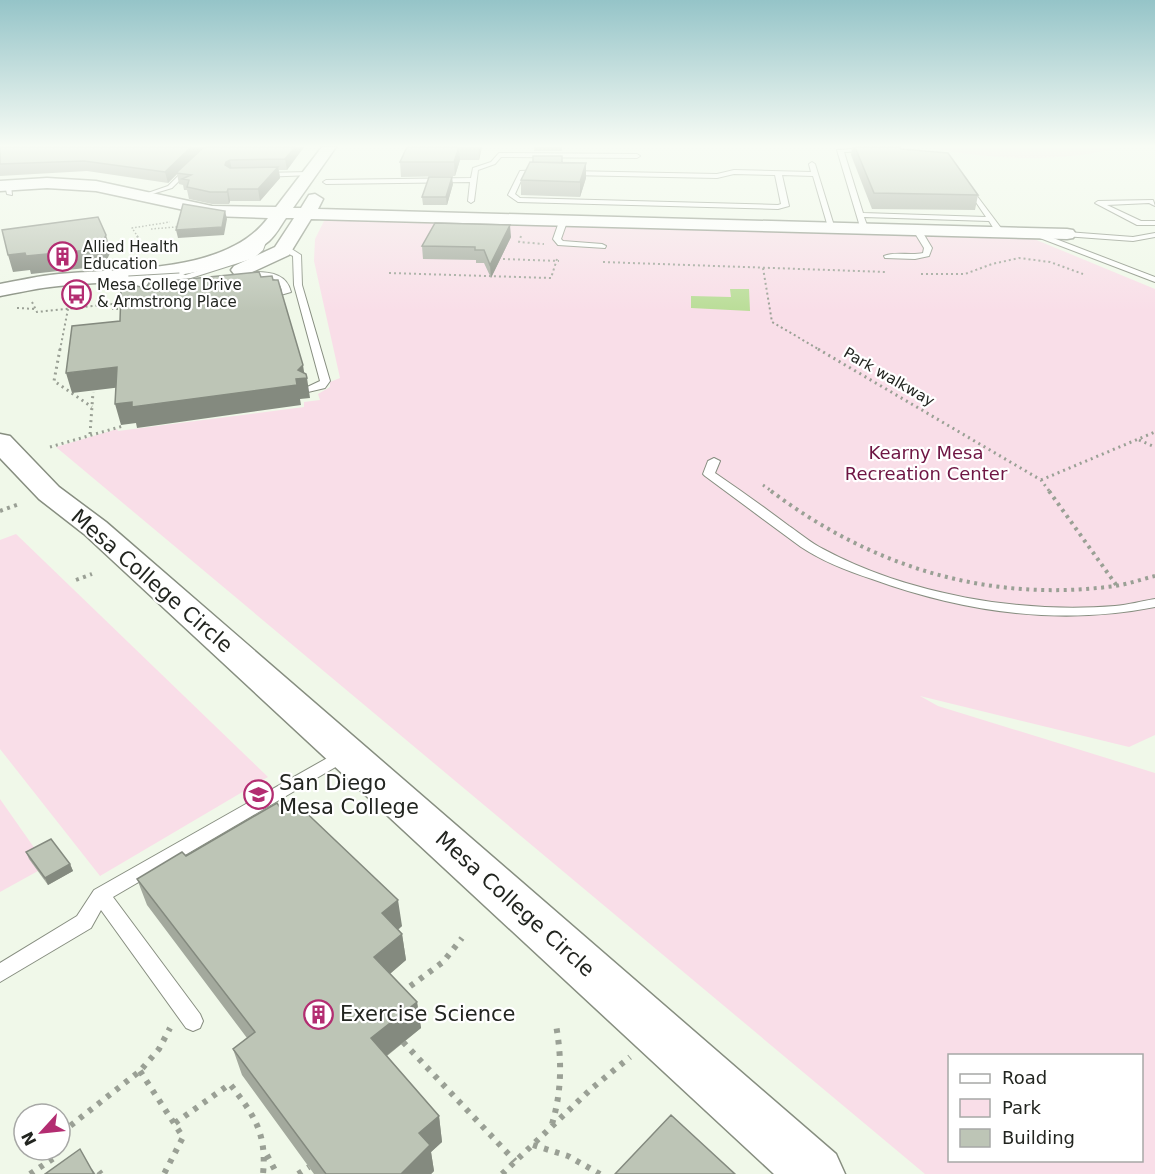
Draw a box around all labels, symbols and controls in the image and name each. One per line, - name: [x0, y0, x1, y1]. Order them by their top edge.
- place label: Allied Health Education: [83, 238, 179, 273]
- building icon: Allied Health Education: [46, 240, 78, 272]
- place label: Mesa College Drive & Armstrong Place: [97, 276, 242, 311]
- bus stop icon: Mesa College Drive & Armstrong Place: [60, 278, 92, 310]
- street label: Park walkway: [840, 344, 938, 410]
- park label: Kearny Mesa Recreation Center: [845, 442, 1008, 484]
- street label: Mesa College Circle: [67, 505, 237, 657]
- place label: San Diego Mesa College: [279, 771, 419, 819]
- school or university icon: San Diego Mesa College: [242, 779, 274, 811]
- street label: Mesa College Circle: [431, 826, 599, 982]
- building icon: Exercise Science: [303, 998, 335, 1030]
- place label: Exercise Science: [340, 1002, 515, 1026]
- legend: [948, 1054, 1143, 1162]
- text: Road: [1002, 1067, 1047, 1088]
- text: Park: [1002, 1097, 1041, 1118]
- north arrow: [12, 1102, 72, 1162]
- text: Building: [1002, 1127, 1075, 1148]
- text: N: [18, 1128, 41, 1149]

